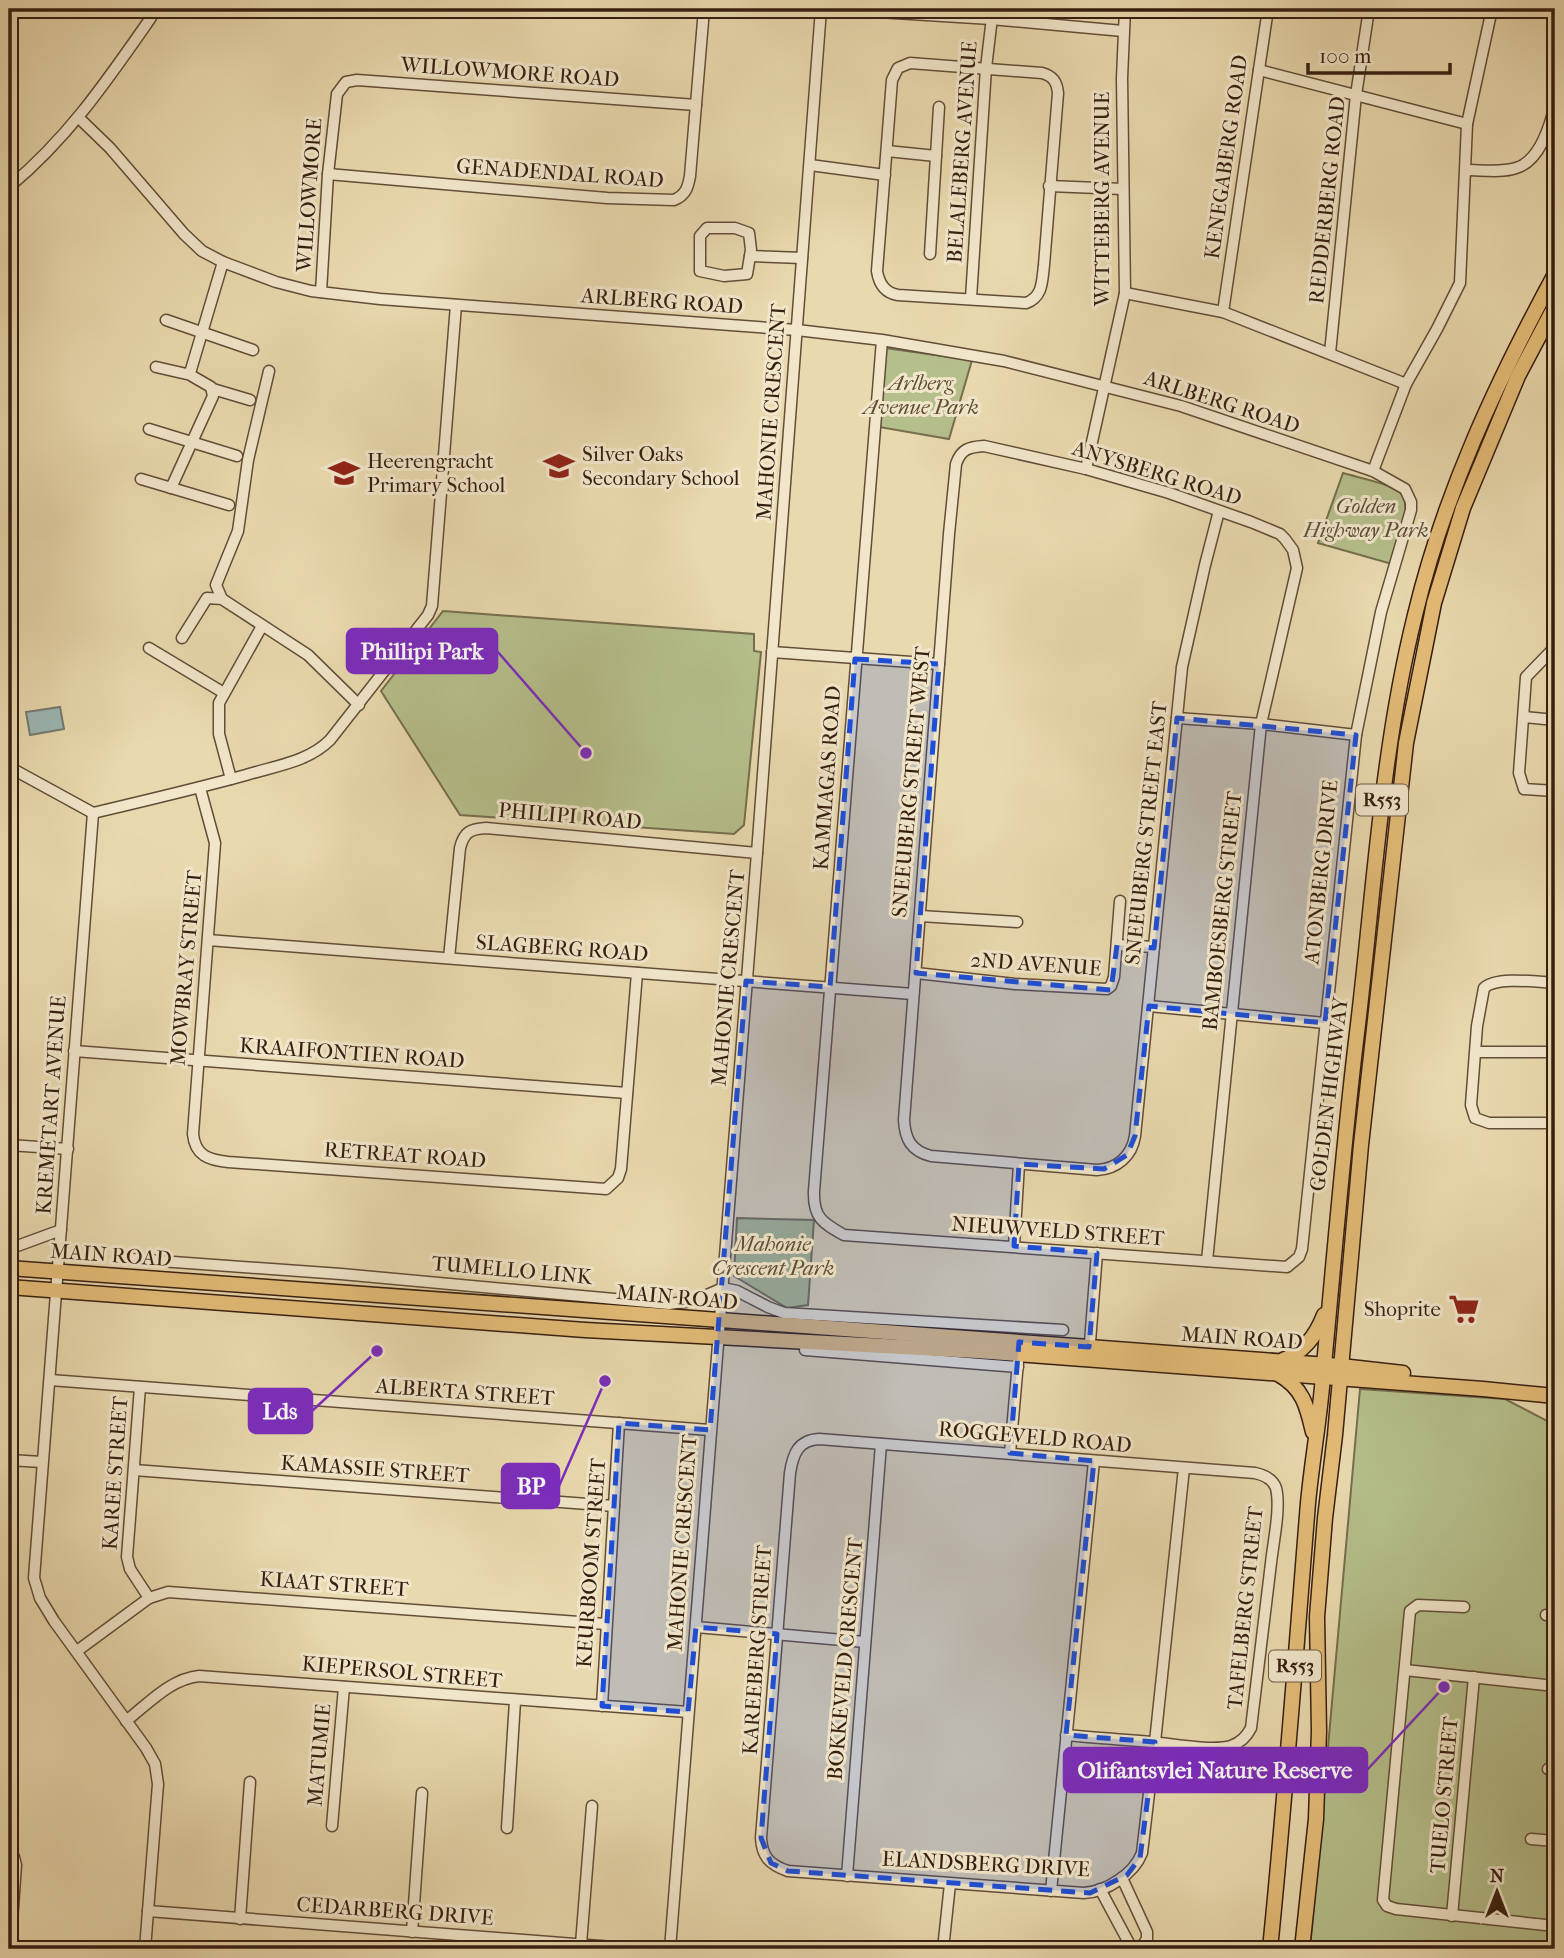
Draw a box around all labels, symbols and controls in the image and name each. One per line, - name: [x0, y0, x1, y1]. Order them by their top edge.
- scale bar: [1308, 32, 1450, 76]
- street label: BELALEBERG AVENUE: [942, 40, 982, 264]
- text: 100 m: [1319, 44, 1372, 68]
- street label: WILLOWMORE ROAD: [399, 52, 620, 92]
- street label: KENEGABERG ROAD: [1200, 53, 1252, 261]
- street label: WITTEBERG AVENUE: [1090, 92, 1114, 307]
- street label: REDDERBERG ROAD: [1304, 95, 1350, 305]
- street label: WILLOWMORE: [292, 117, 326, 274]
- street label: GENADENDAL ROAD: [455, 154, 665, 192]
- street label: ARLBERG ROAD: [579, 283, 744, 319]
- street label: MAHONIE CRESCENT: [751, 302, 791, 521]
- street label: ARLBERG ROAD: [1140, 365, 1303, 438]
- park label: Arlberg Avenue Park: [860, 371, 979, 419]
- street label: ANYSBERG ROAD: [1069, 436, 1245, 510]
- place label: Silver Oaks Secondary School: [582, 442, 740, 490]
- place label: Heerengracht Primary School: [367, 449, 505, 497]
- school or university icon: Silver Oaks Secondary School: [542, 449, 576, 483]
- school or university icon: Heerengracht Primary School: [327, 456, 361, 490]
- park label: Golden Highway Park: [1302, 494, 1429, 542]
- callout: Phillipi Park: [347, 629, 497, 673]
- text: Phillipi Park: [361, 638, 485, 665]
- street label: SNEEUBERG STREET WEST: [887, 645, 935, 919]
- street label: KAMMAGAS ROAD: [809, 685, 845, 871]
- street label: SNEEUBERG STREET EAST: [1120, 699, 1172, 966]
- street label: ATONBERG DRIVE: [1299, 778, 1343, 967]
- road number: R553: [1356, 785, 1408, 816]
- street label: BAMBOESBERG STREET: [1197, 789, 1247, 1032]
- street label: PHILIPI ROAD: [497, 798, 643, 834]
- street label: MOWBRAY STREET: [165, 868, 207, 1067]
- street label: MAHONIE CRESCENT: [707, 868, 749, 1087]
- street label: SLAGBERG ROAD: [475, 930, 649, 966]
- street label: 2ND AVENUE: [970, 947, 1102, 981]
- street label: KREMETART AVENUE: [31, 994, 71, 1215]
- street label: GOLDEN HIGHWAY: [1305, 995, 1353, 1193]
- street label: KRAAIFONTIEN ROAD: [239, 1033, 465, 1073]
- street label: RETREAT ROAD: [323, 1137, 487, 1173]
- street label: NIEUWVELD STREET: [951, 1212, 1166, 1250]
- park label: Mahonie Crescent Park: [712, 1232, 834, 1280]
- street label: MAIN ROAD: [49, 1239, 173, 1271]
- street label: TUMELLO LINK: [431, 1251, 595, 1289]
- street label: MAIN ROAD: [615, 1280, 739, 1314]
- supermarket icon: Shoprite: [1447, 1292, 1481, 1326]
- place label: Shoprite: [1364, 1297, 1441, 1321]
- street label: MAIN ROAD: [1180, 1322, 1304, 1354]
- street label: ALBERTA STREET: [374, 1374, 556, 1410]
- callout: Lds: [249, 1389, 312, 1433]
- street label: KAREE STREET: [98, 1394, 132, 1551]
- text: Lds: [263, 1398, 298, 1425]
- street label: ROGGEVELD ROAD: [937, 1417, 1133, 1457]
- street label: MAHONIE CRESCENT: [662, 1433, 702, 1652]
- street label: KAMASSIE STREET: [280, 1450, 471, 1488]
- street label: KEURBOOM STREET: [572, 1457, 610, 1669]
- callout: BP: [502, 1464, 559, 1508]
- text: BP: [517, 1473, 545, 1500]
- street label: TAFELBERG STREET: [1222, 1504, 1268, 1711]
- street label: BOKKEVELD CRESCENT: [822, 1536, 868, 1781]
- street label: KAREEBERG STREET: [738, 1544, 776, 1756]
- street label: KIAAT STREET: [259, 1567, 410, 1601]
- road number: R553: [1269, 1650, 1321, 1682]
- street label: KIEPERSOL STREET: [301, 1651, 504, 1693]
- street label: MATUMIE: [303, 1702, 335, 1807]
- street label: TUELO STREET: [1425, 1715, 1463, 1874]
- callout: Olifantsvlei Nature Reserve: [1064, 1748, 1367, 1792]
- text: Olifantsvlei Nature Reserve: [1078, 1757, 1353, 1784]
- street label: ELANDSBERG DRIVE: [881, 1847, 1091, 1881]
- north arrow: [1462, 1856, 1532, 1926]
- text: N: [1490, 1865, 1505, 1887]
- street label: CEDARBERG DRIVE: [296, 1892, 494, 1930]

